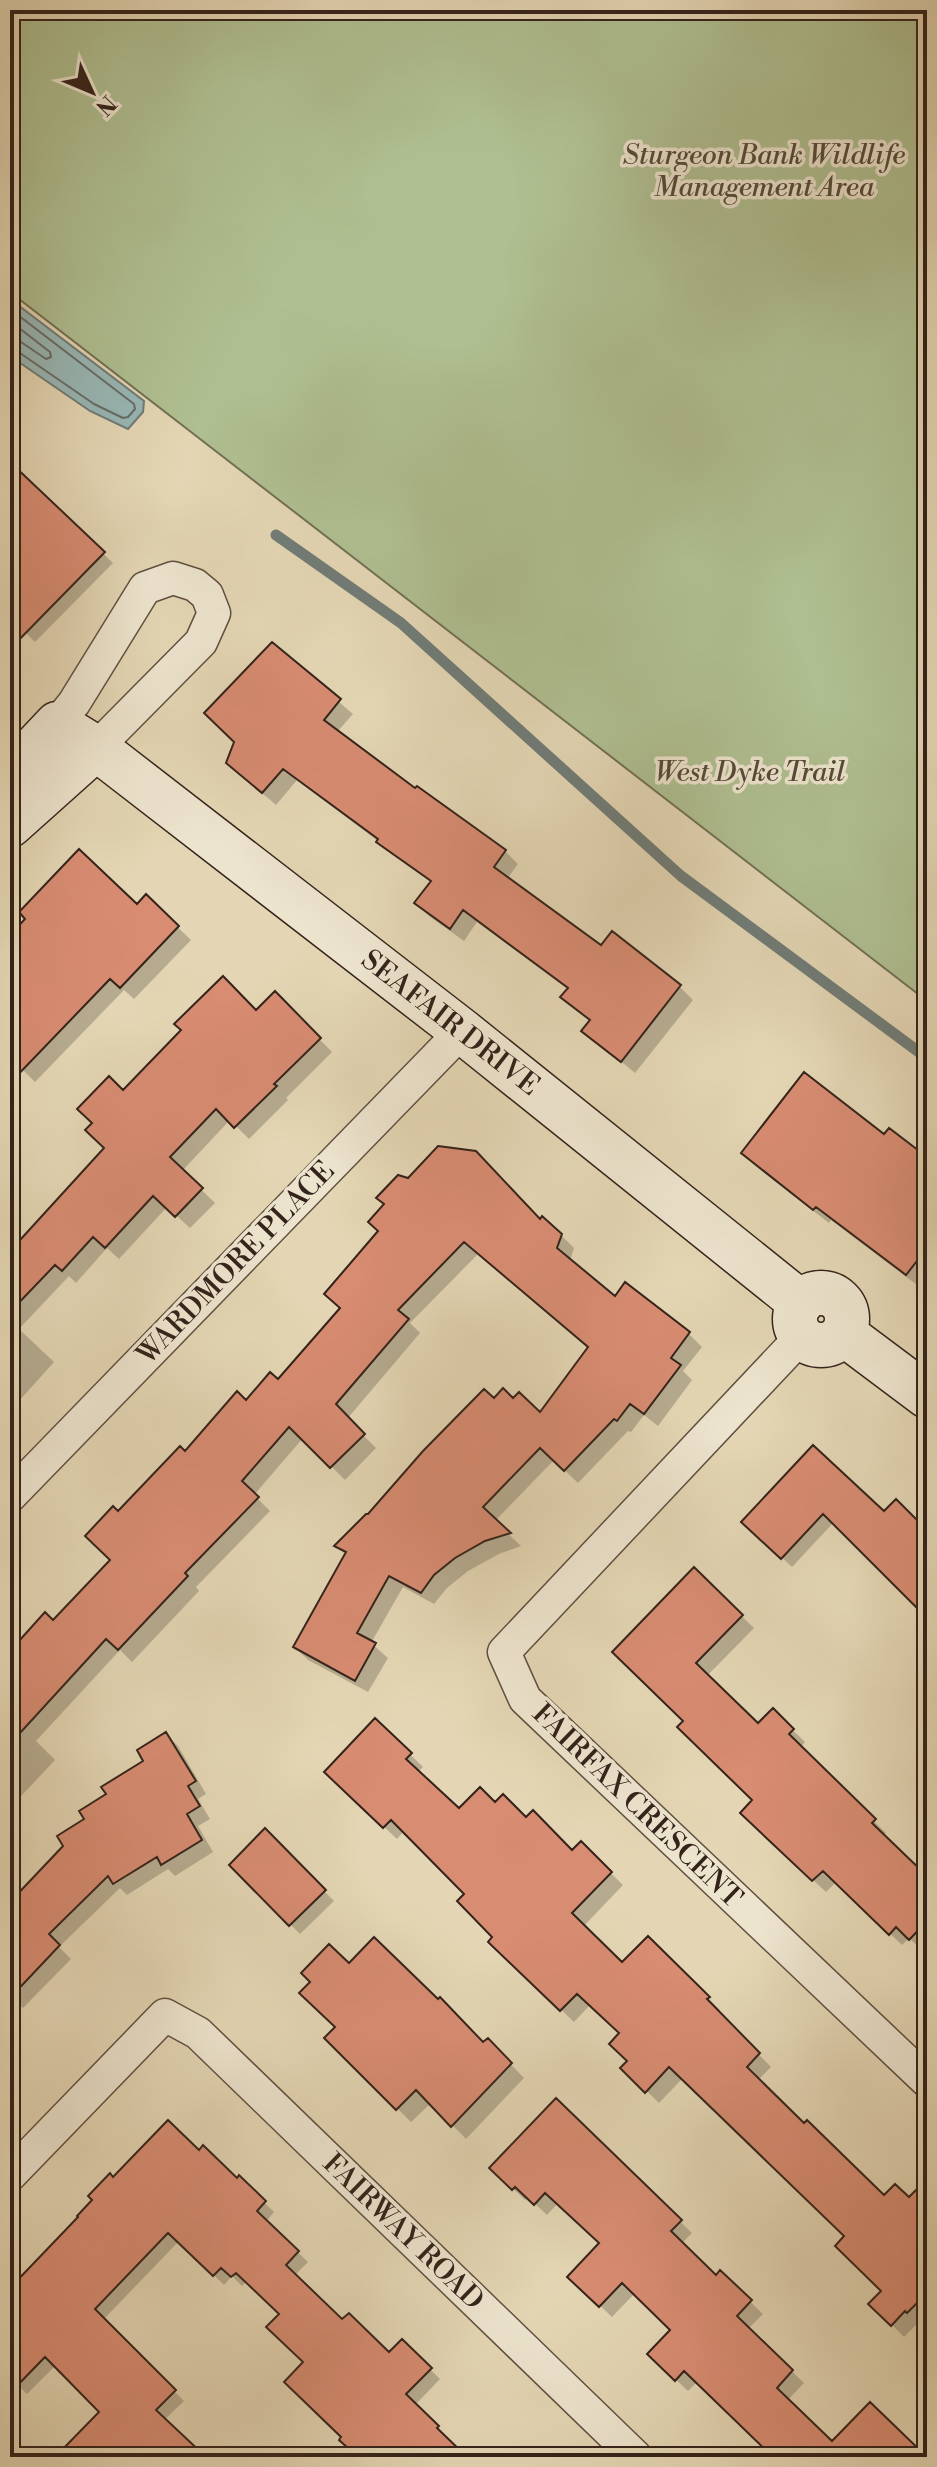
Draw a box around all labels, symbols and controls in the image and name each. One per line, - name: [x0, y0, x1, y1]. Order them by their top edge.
- north arrow: [52, 52, 132, 132]
- text: N: [89, 89, 121, 121]
- park label: Sturgeon Bank Wildlife Management Area: [623, 138, 905, 205]
- park label: West Dyke Trail: [655, 755, 845, 790]
- street label: SEAFAIR DRIVE: [354, 943, 546, 1103]
- street label: WARDMORE PLACE: [129, 1154, 342, 1373]
- street label: FAIRFAX CRESCENT: [525, 1697, 749, 1915]
- street label: FAIRWAY ROAD: [315, 2146, 491, 2318]

